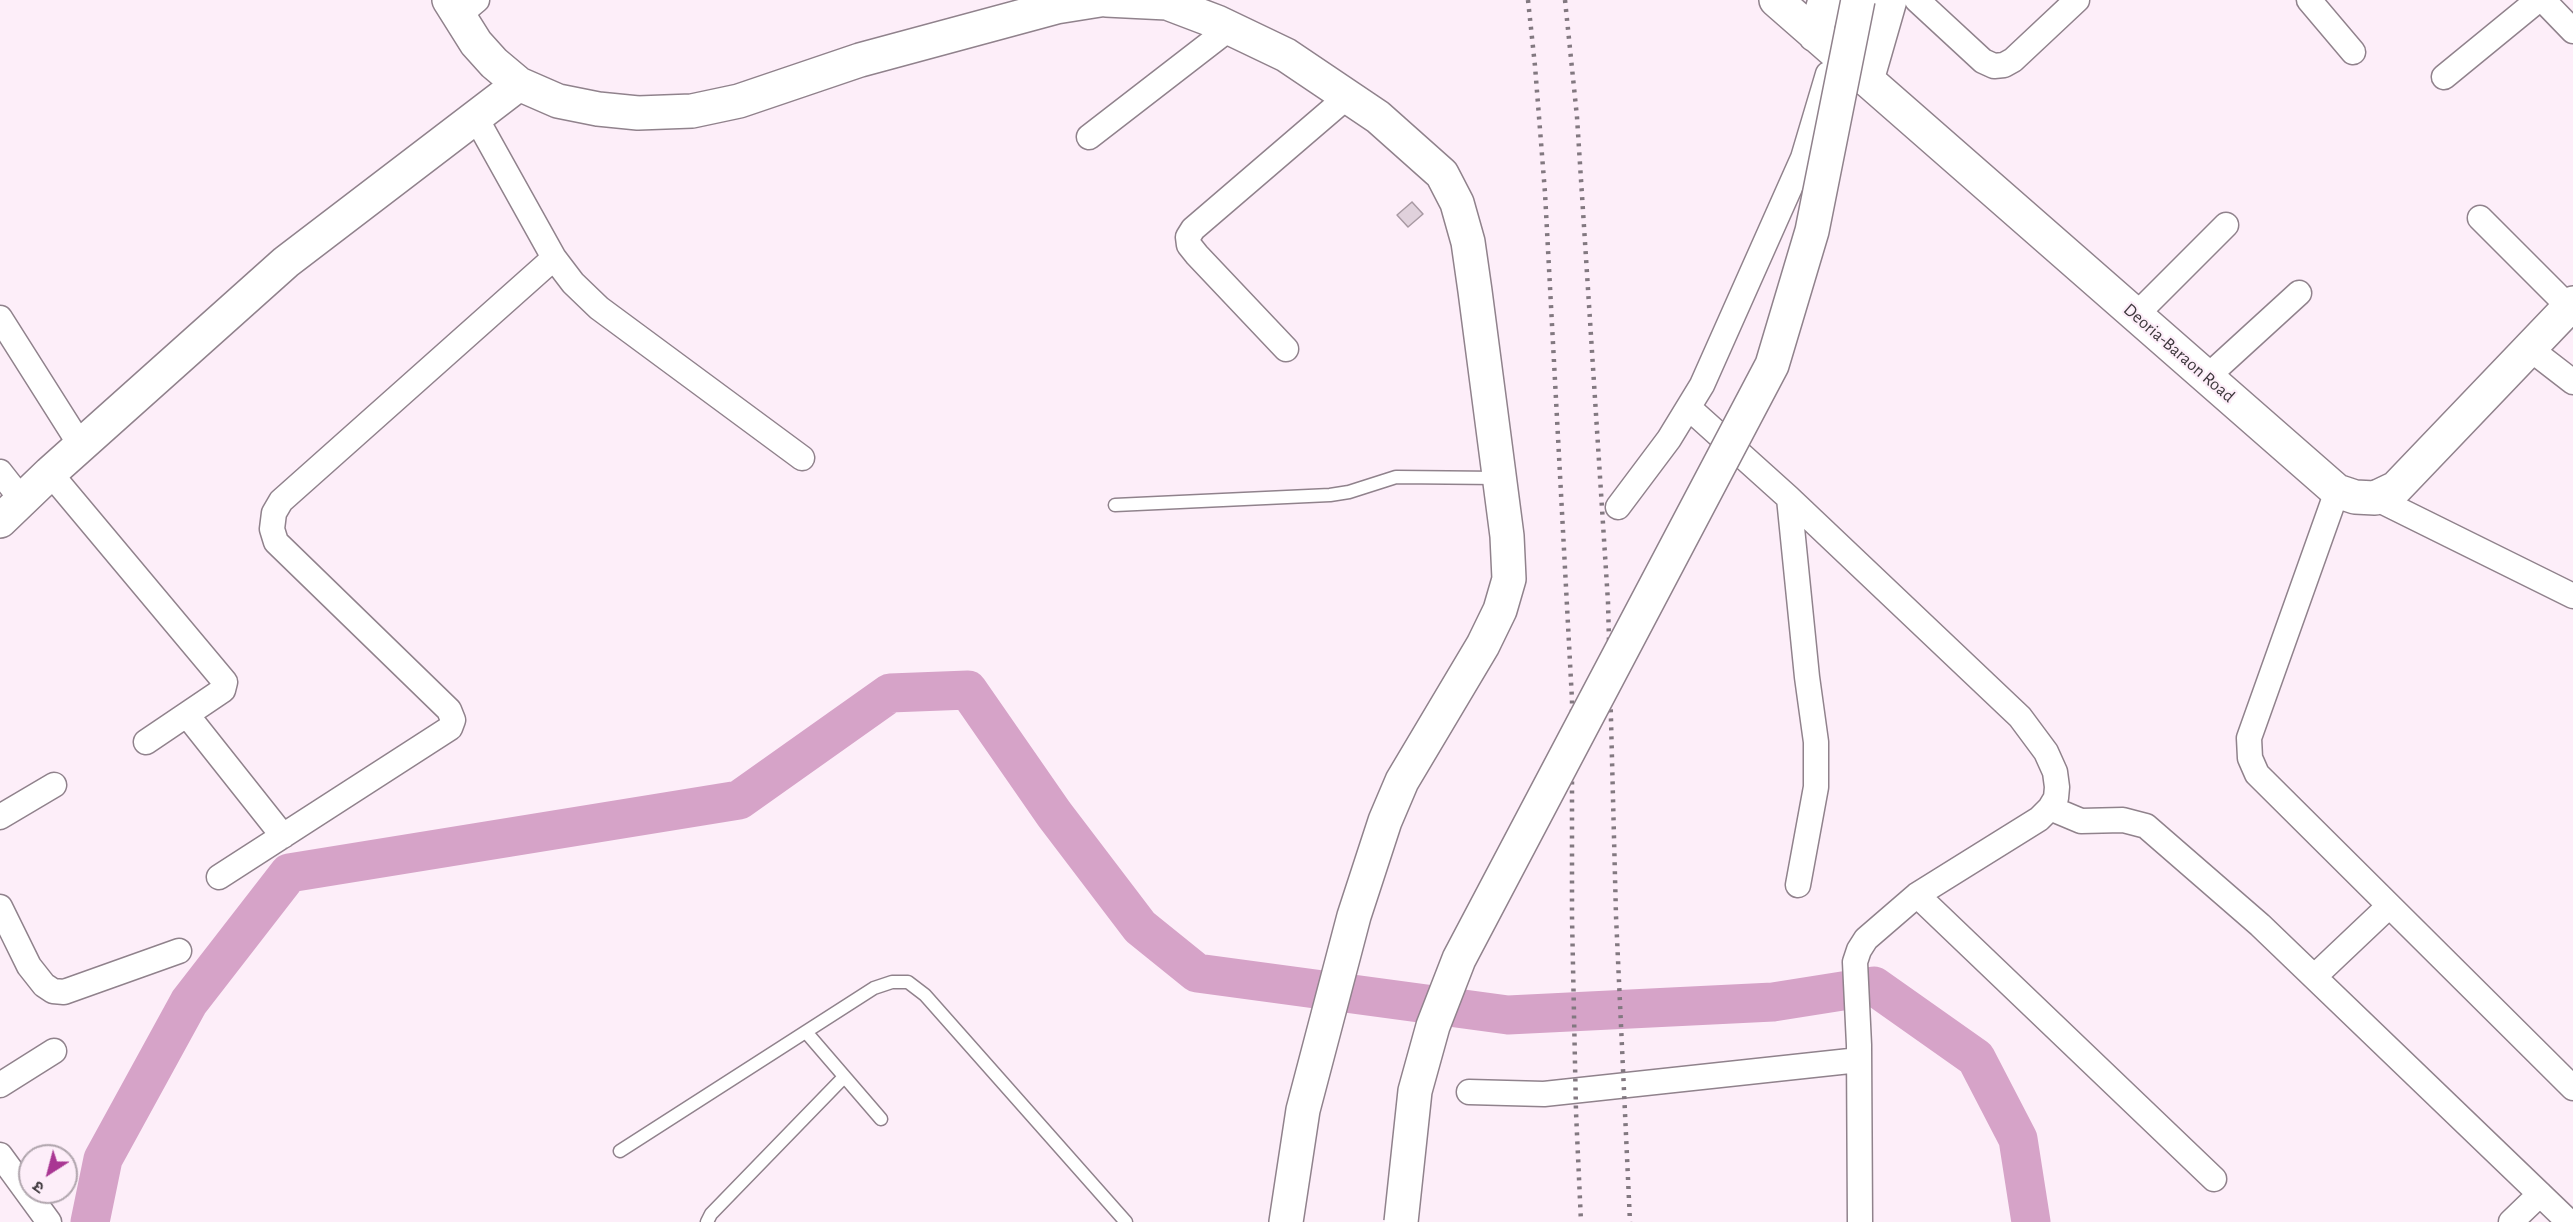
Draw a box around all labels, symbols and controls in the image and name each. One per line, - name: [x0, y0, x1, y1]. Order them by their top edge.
- street label: Deoria-Baraon Road: [2119, 299, 2239, 407]
- north arrow: [18, 1144, 78, 1204]
- text: उ: [30, 1178, 47, 1196]

